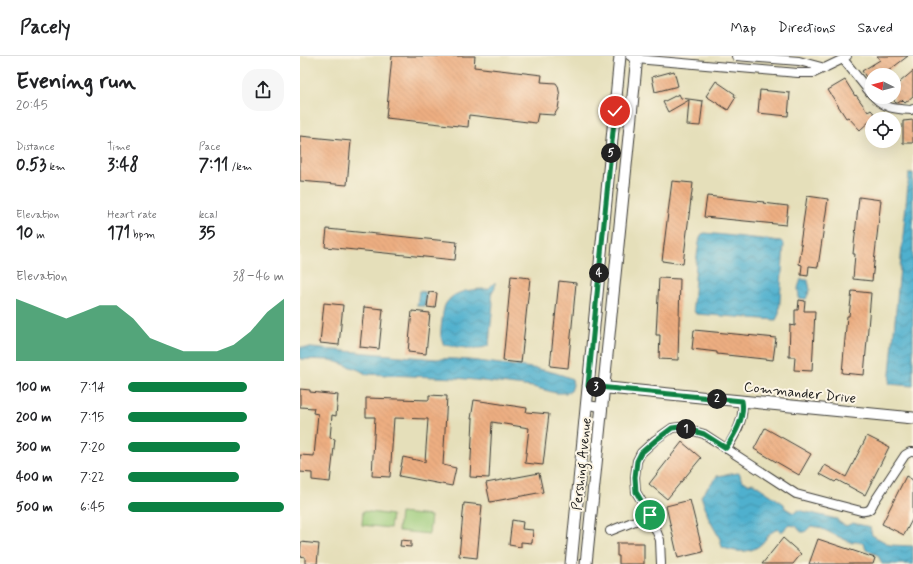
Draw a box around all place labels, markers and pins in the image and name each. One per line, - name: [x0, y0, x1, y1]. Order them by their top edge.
- pin: [598, 94, 632, 128]
- pin: 5: [601, 143, 621, 163]
- pin: 4: [589, 263, 609, 283]
- pin: 3: [586, 377, 606, 397]
- pin: 2: [707, 389, 727, 409]
- pin: 1: [676, 419, 696, 439]
- pin: [633, 498, 667, 532]

